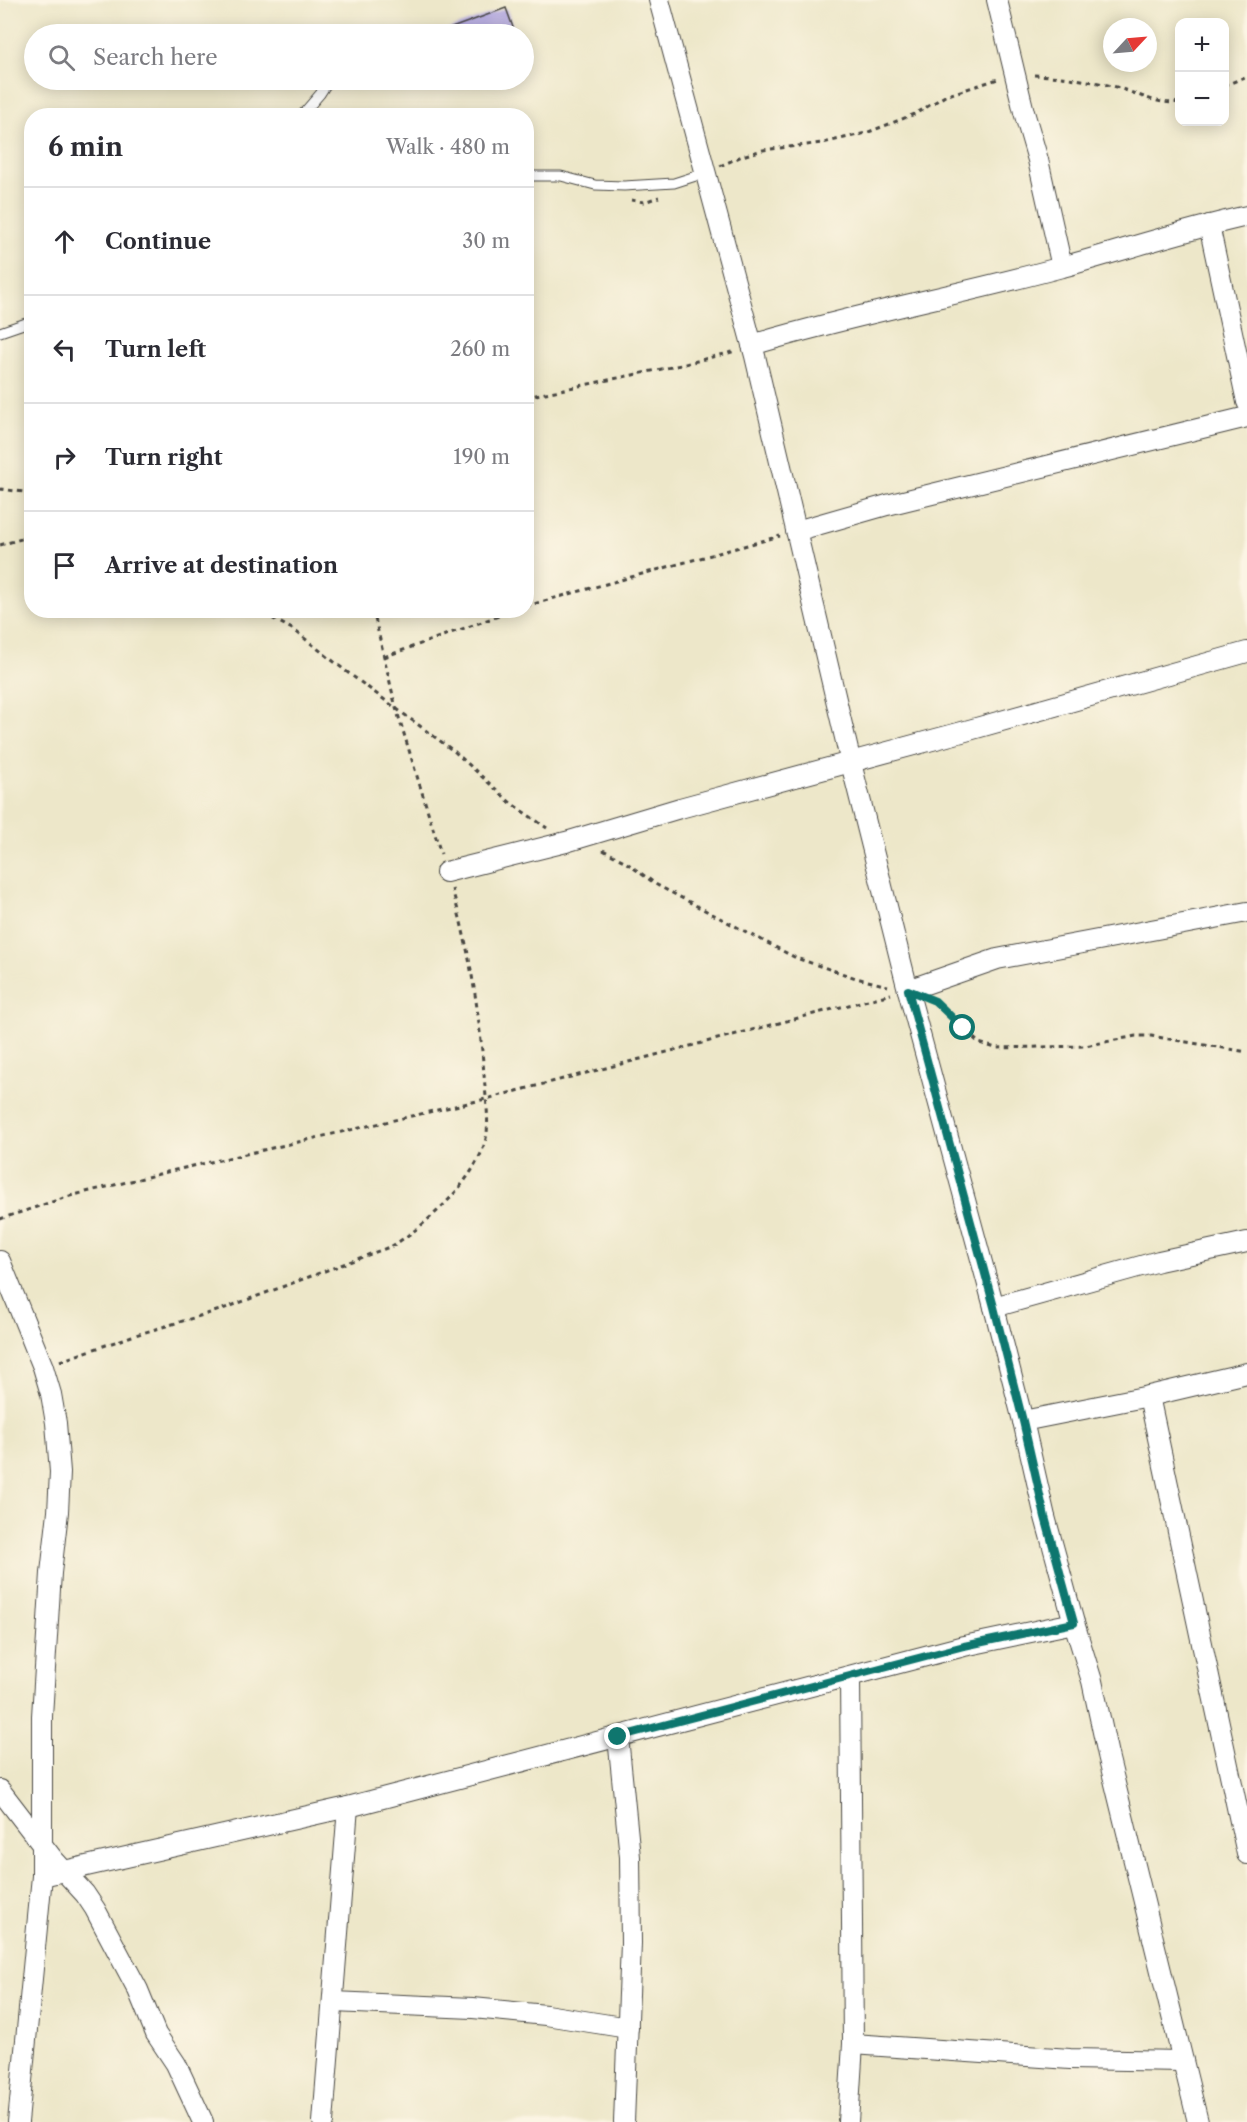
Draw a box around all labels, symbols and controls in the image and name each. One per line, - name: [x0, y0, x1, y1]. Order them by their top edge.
- north arrow: [1103, 18, 1157, 72]
- map controls: [1175, 18, 1229, 126]
- button: +: [1175, 18, 1229, 72]
- search box: [24, 24, 534, 90]
- icon: search: [45, 41, 78, 74]
- text: Search here: [93, 44, 218, 71]
- button: −: [1175, 72, 1229, 126]
- text: 6 min: [48, 131, 123, 163]
- text: Walk · 480 m: [386, 135, 510, 159]
- icon: ahead: [48, 225, 81, 258]
- text: Continue: [105, 228, 211, 255]
- text: 30 m: [462, 229, 510, 253]
- icon: left: [48, 333, 81, 366]
- text: Turn left: [105, 336, 206, 363]
- text: 260 m: [450, 337, 510, 361]
- icon: right: [48, 441, 81, 474]
- text: Turn right: [105, 444, 223, 471]
- text: 190 m: [453, 445, 510, 469]
- icon: arrive: [48, 549, 81, 582]
- text: Arrive at destination: [105, 552, 338, 579]
- route start: [949, 1014, 975, 1040]
- route end: [604, 1723, 630, 1749]

